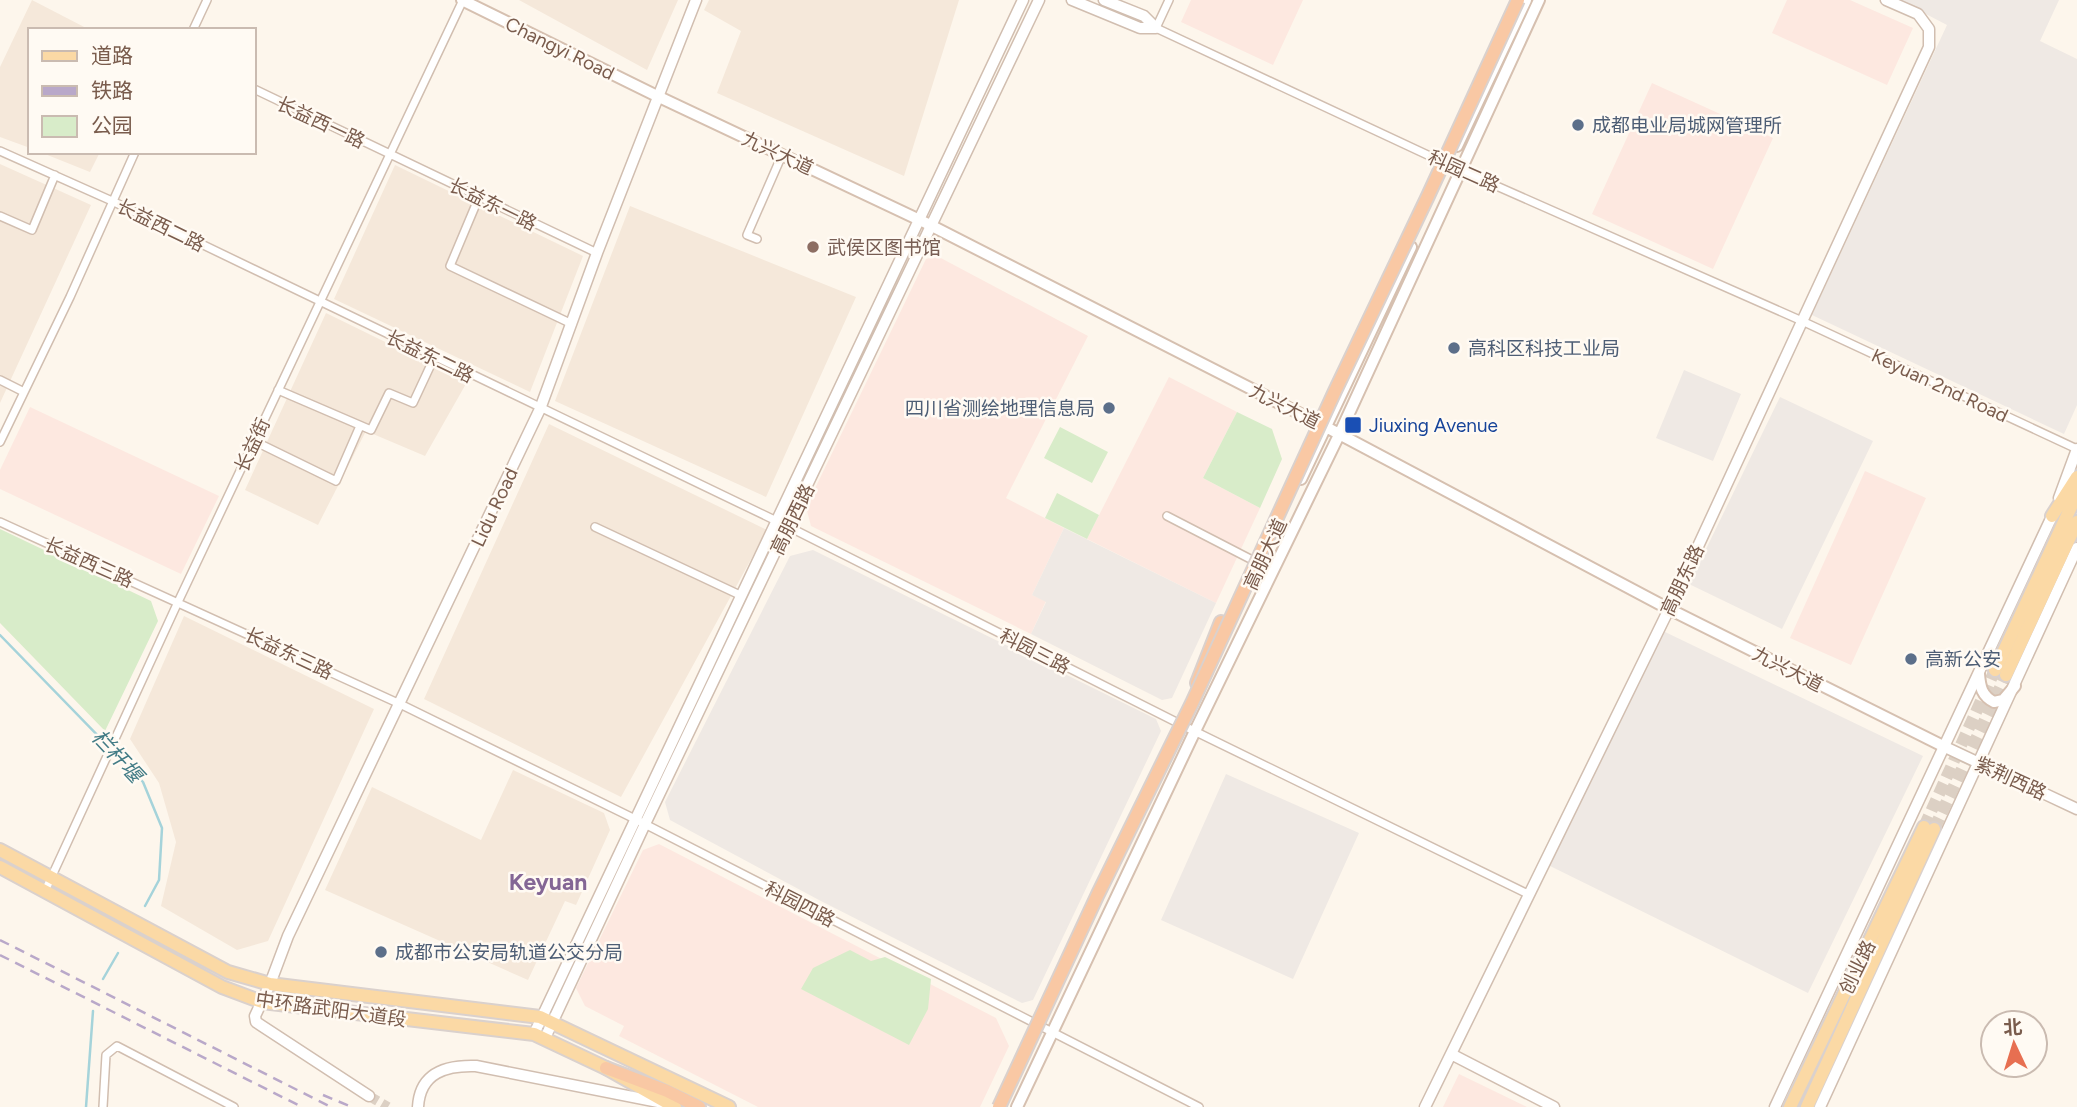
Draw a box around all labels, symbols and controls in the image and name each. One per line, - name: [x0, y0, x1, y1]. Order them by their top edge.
- street label: Changyi Road: [501, 12, 618, 85]
- legend: [28, 28, 256, 154]
- text: 道路: [91, 43, 133, 68]
- text: 铁路: [91, 78, 133, 103]
- street label: 长益西一路: [273, 92, 369, 153]
- text: 公园: [91, 113, 133, 138]
- place label: 成都电业局城网管理所: [1592, 114, 1782, 137]
- marker: 成都电业局城网管理所: [1570, 117, 1586, 133]
- street label: 九兴大道: [738, 127, 817, 180]
- street label: 科园二路: [1424, 145, 1503, 197]
- street label: 长益东一路: [445, 173, 541, 236]
- street label: 长益西二路: [113, 194, 209, 257]
- place label: 武侯区图书馆: [827, 236, 941, 259]
- marker: 武侯区图书馆: [805, 239, 821, 255]
- street label: 长益东二路: [382, 325, 478, 388]
- place label: 高科区科技工业局: [1468, 337, 1620, 360]
- marker: 高科区科技工业局: [1446, 340, 1462, 356]
- street label: Keyuan 2nd Road: [1868, 344, 2012, 427]
- street label: 九兴大道: [1246, 379, 1324, 434]
- place label: 四川省测绘地理信息局: [905, 397, 1095, 420]
- marker: 四川省测绘地理信息局: [1101, 400, 1117, 416]
- place label: Jiuxing Avenue: [1369, 414, 1498, 437]
- street label: 长益街: [230, 415, 275, 476]
- marker: Jiuxing Avenue: [1343, 415, 1363, 435]
- street label: Lidu Road: [466, 464, 523, 550]
- street label: 高朋西路: [765, 480, 819, 558]
- street label: 高朋大道: [1239, 515, 1292, 594]
- street label: 长益西三路: [41, 533, 137, 592]
- street label: 高朋东路: [1656, 541, 1709, 620]
- street label: 长益东三路: [241, 623, 337, 684]
- street label: 科园三路: [996, 624, 1074, 679]
- street label: 九兴大道: [1749, 642, 1827, 697]
- place label: 高新公安: [1925, 648, 2001, 671]
- marker: 高新公安: [1903, 651, 1919, 667]
- water label: 栏杆堰: [87, 724, 150, 789]
- street label: 紫荆西路: [1971, 752, 2050, 805]
- district label: Keyuan: [509, 868, 587, 896]
- street label: 科园四路: [761, 877, 839, 932]
- street label: 创业路: [1835, 937, 1880, 998]
- place label: 成都市公安局轨道公交分局: [395, 941, 623, 964]
- marker: 成都市公安局轨道公交分局: [373, 944, 389, 960]
- street label: 中环路武阳大道段: [254, 988, 408, 1031]
- north arrow: [1979, 1009, 2049, 1079]
- text: 北: [2003, 1015, 2023, 1040]

